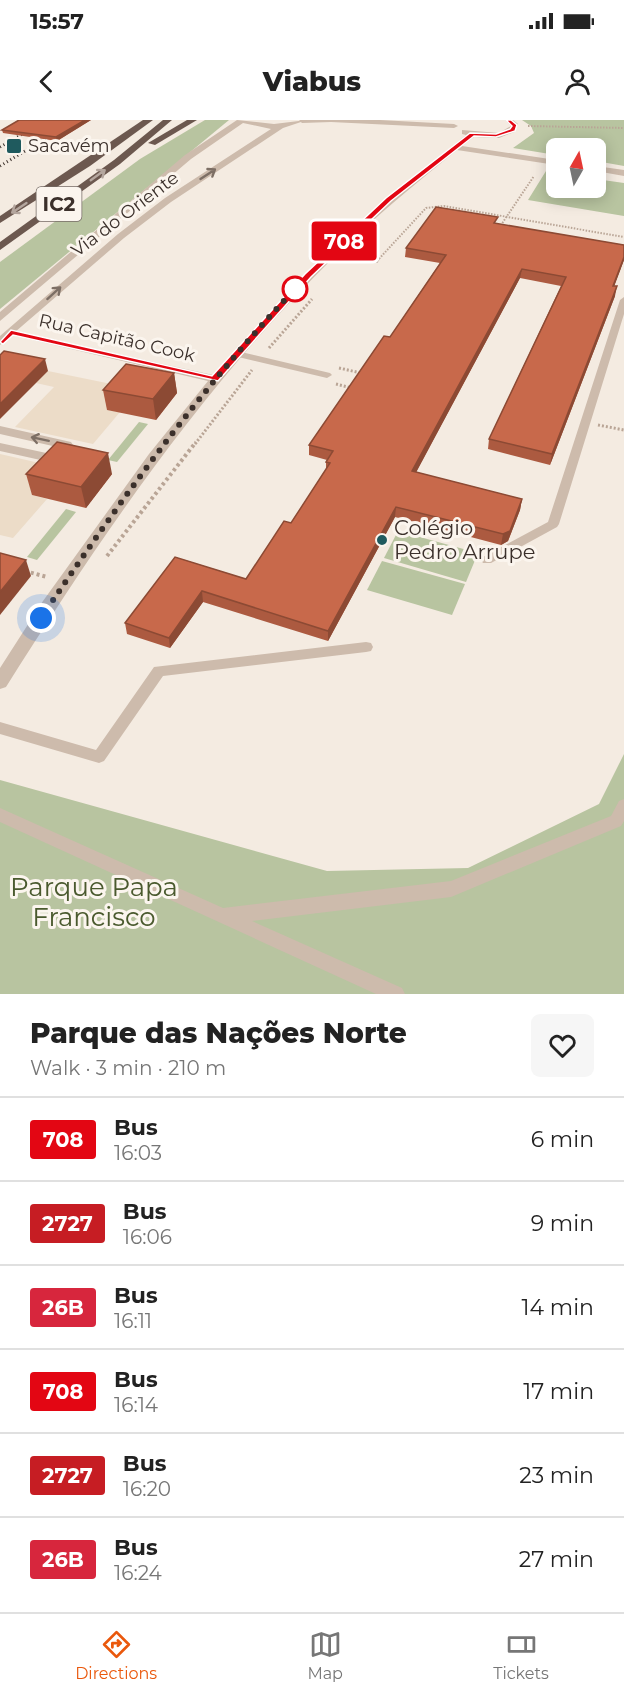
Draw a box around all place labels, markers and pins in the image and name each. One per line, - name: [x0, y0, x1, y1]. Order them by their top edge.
- place label: Sacavém: [28, 135, 110, 157]
- marker: Sacavém: [5, 137, 23, 155]
- unlabelled marker: [282, 276, 308, 302]
- place label: Colégio Pedro Arrupe: [394, 515, 535, 564]
- marker: Colégio Pedro Arrupe: [375, 533, 389, 547]

